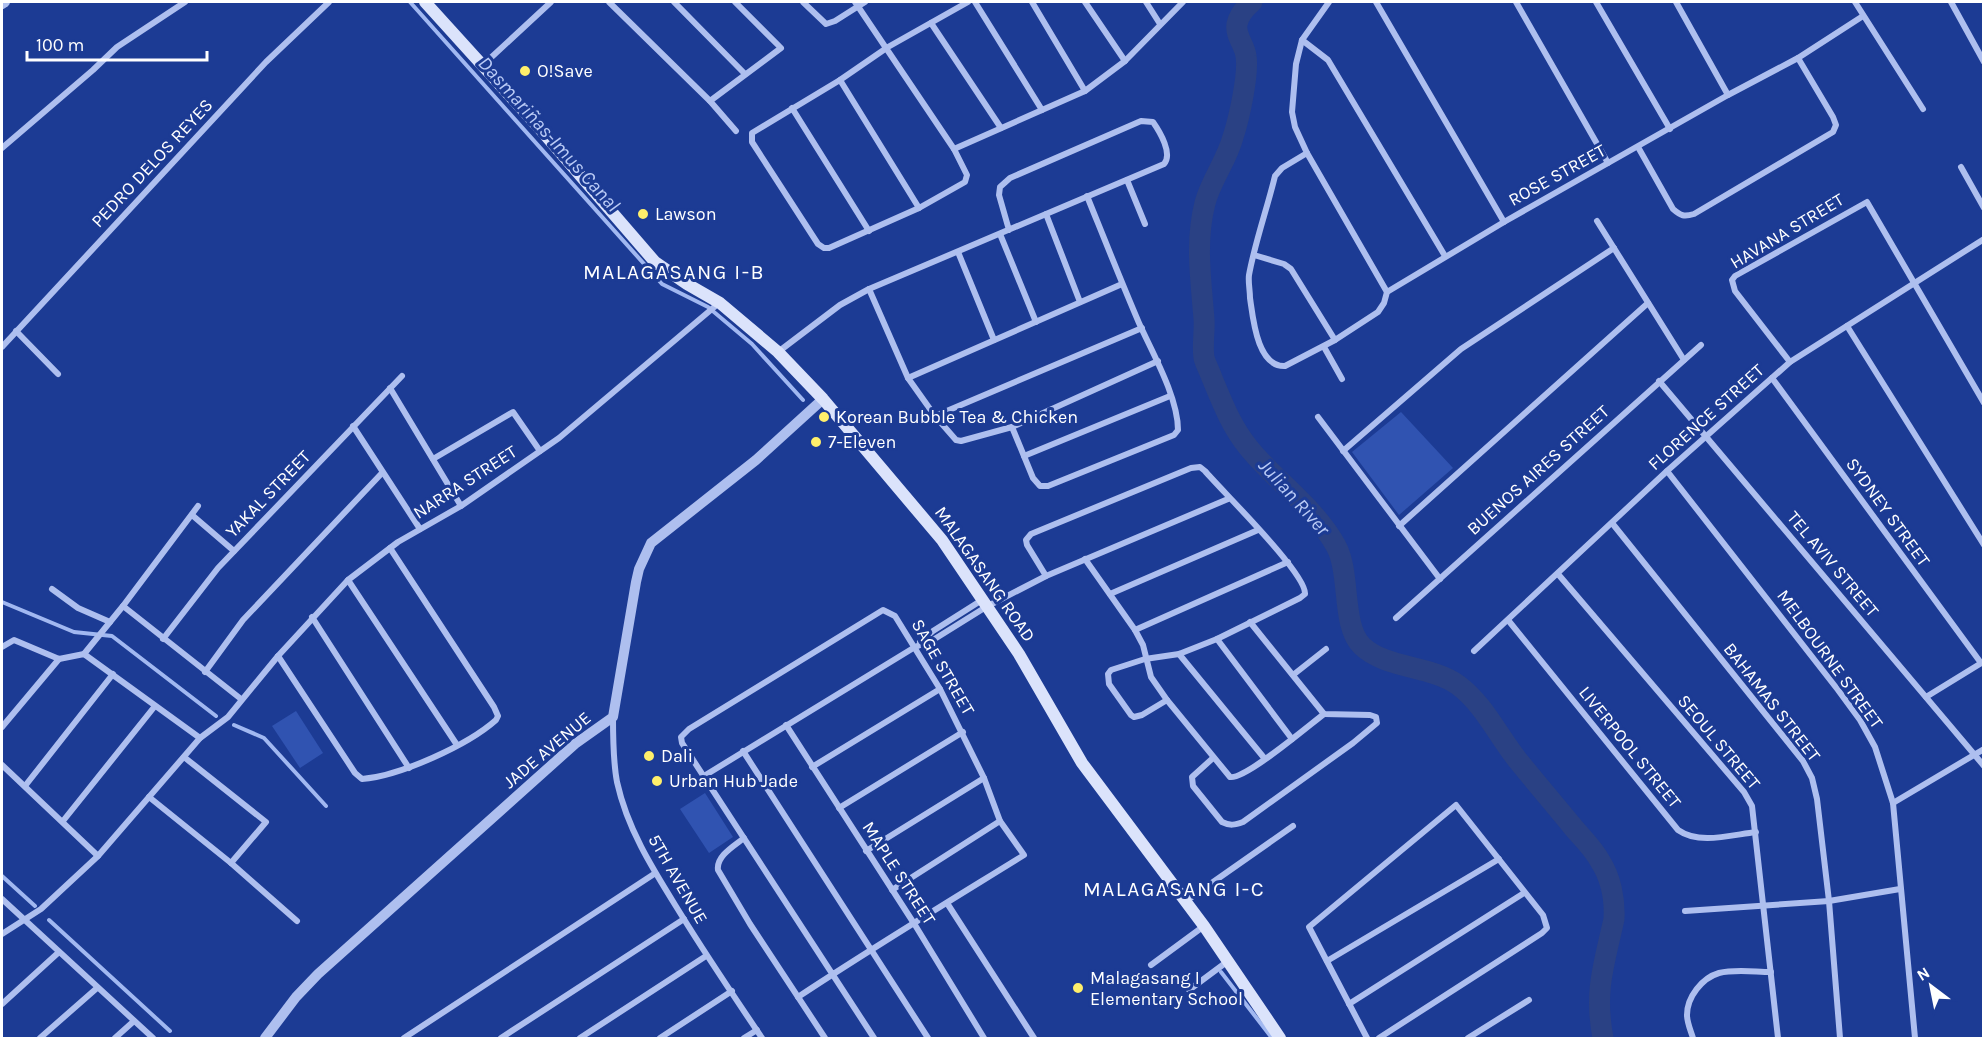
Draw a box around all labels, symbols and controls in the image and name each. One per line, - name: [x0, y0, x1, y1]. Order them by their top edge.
- scale bar: [27, 24, 207, 62]
- text: 100 m: [36, 34, 84, 56]
- water label: Dasmariñas-Imus Canal: [473, 52, 625, 216]
- place label: O!Save: [537, 60, 593, 82]
- marker: O!Save: [518, 64, 532, 78]
- street label: PEDRO DELOS REYES: [87, 94, 217, 232]
- street label: ROSE STREET: [1504, 139, 1610, 211]
- street label: HAVANA STREET: [1726, 188, 1848, 274]
- place label: Lawson: [655, 203, 717, 225]
- marker: Lawson: [636, 207, 650, 221]
- district label: MALAGASANG I-B: [583, 260, 765, 284]
- street label: FLORENCE STREET: [1643, 359, 1769, 475]
- street label: BUENOS AIRES STREET: [1462, 400, 1614, 540]
- place label: Korean Bubble Tea & Chicken: [836, 406, 1078, 428]
- marker: Korean Bubble Tea & Chicken: [817, 410, 831, 424]
- place label: 7-Eleven: [828, 431, 896, 453]
- marker: 7-Eleven: [809, 435, 823, 449]
- street label: NARRA STREET: [409, 440, 521, 524]
- street label: YAKAL STREET: [221, 446, 315, 542]
- street label: SYDNEY STREET: [1841, 453, 1935, 571]
- water label: Julian River: [1254, 454, 1335, 541]
- street label: MALAGASANG ROAD: [930, 502, 1040, 646]
- street label: TEL AVIV STREET: [1782, 507, 1884, 621]
- street label: MELBOURNE STREET: [1772, 585, 1888, 733]
- street label: SAGE STREET: [907, 615, 979, 719]
- street label: BAHAMAS STREET: [1719, 638, 1825, 766]
- street label: LIVERPOOL STREET: [1574, 681, 1686, 813]
- street label: SEOUL STREET: [1673, 690, 1765, 794]
- street label: JADE AVENUE: [499, 707, 595, 793]
- place label: Dali: [661, 745, 693, 767]
- marker: Dali: [642, 749, 656, 763]
- place label: Urban Hub Jade: [669, 770, 798, 792]
- marker: Urban Hub Jade: [650, 774, 664, 788]
- street label: MAPLE STREET: [858, 817, 940, 929]
- street label: 5TH AVENUE: [644, 830, 712, 928]
- district label: MALAGASANG I-C: [1083, 877, 1265, 901]
- north arrow: [1901, 956, 1961, 1016]
- text: N: [1913, 963, 1933, 985]
- place label: Malagasang I Elementary School: [1090, 967, 1243, 1010]
- marker: Malagasang I Elementary School: [1071, 981, 1085, 995]

